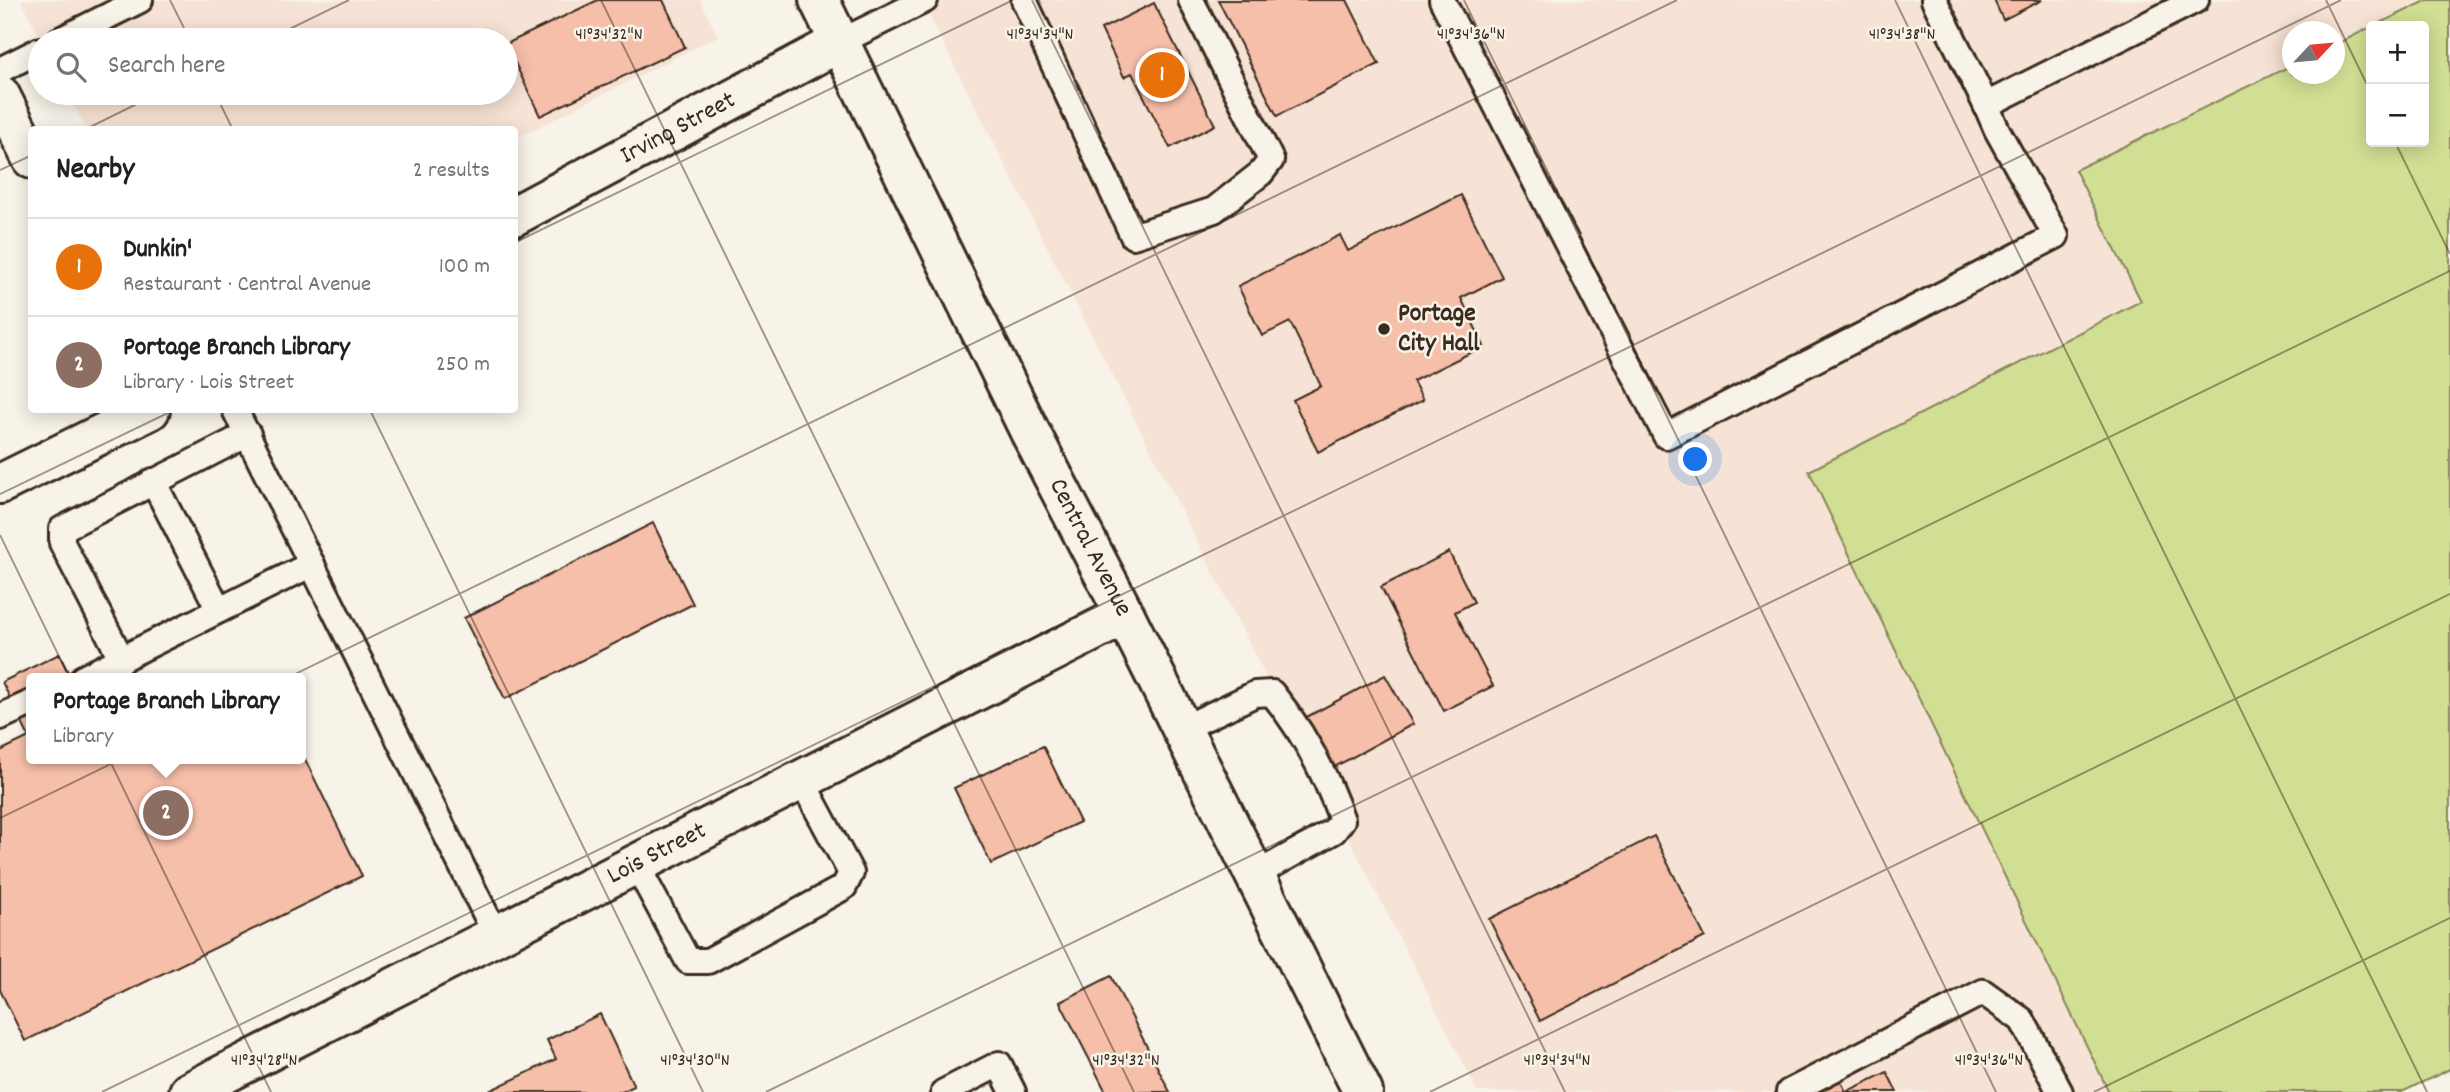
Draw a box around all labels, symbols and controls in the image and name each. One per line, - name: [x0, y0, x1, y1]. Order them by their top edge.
- north arrow: [2282, 21, 2345, 84]
- map controls: [2366, 21, 2429, 147]
- button: +: [2366, 21, 2429, 84]
- text: 41°34'32"N: [575, 23, 643, 48]
- text: 41°34'34"N: [1007, 23, 1073, 48]
- text: 41°34'36"N: [1437, 23, 1505, 48]
- text: 41°34'38"N: [1869, 23, 1935, 48]
- search box: [28, 28, 518, 105]
- icon: search: [52, 48, 90, 86]
- text: Search here: [108, 48, 226, 85]
- pin: 1: [1139, 49, 1185, 101]
- street label: Irving Street: [614, 82, 743, 174]
- button: −: [2366, 84, 2429, 147]
- text: Nearby: [56, 150, 134, 193]
- text: 2 results: [413, 155, 490, 188]
- text: Dunkin': [123, 232, 192, 269]
- text: 1: [76, 251, 82, 284]
- text: 100 m: [439, 251, 490, 284]
- text: Restaurant · Central Avenue: [123, 269, 371, 302]
- place label: Portage City Hall: [1398, 296, 1480, 363]
- marker: Portage City Hall: [1376, 321, 1392, 337]
- text: Portage Branch Library: [123, 330, 350, 367]
- text: 2: [74, 349, 84, 382]
- text: 250 m: [436, 349, 490, 382]
- text: Library · Lois Street: [123, 367, 294, 400]
- your location: [1678, 442, 1712, 476]
- street label: Central Avenue: [1039, 472, 1141, 623]
- popup: [26, 673, 306, 764]
- text: Portage Branch Library: [53, 684, 279, 721]
- text: Library: [53, 721, 113, 754]
- pin: 2: [143, 787, 189, 839]
- street label: Lois Street: [601, 813, 713, 894]
- text: 41°34'28"N: [231, 1049, 297, 1074]
- text: 41°34'30"N: [660, 1049, 730, 1074]
- text: 41°34'32"N: [1092, 1049, 1160, 1074]
- text: 41°34'34"N: [1524, 1049, 1590, 1074]
- text: 41°34'36"N: [1955, 1049, 2023, 1074]

